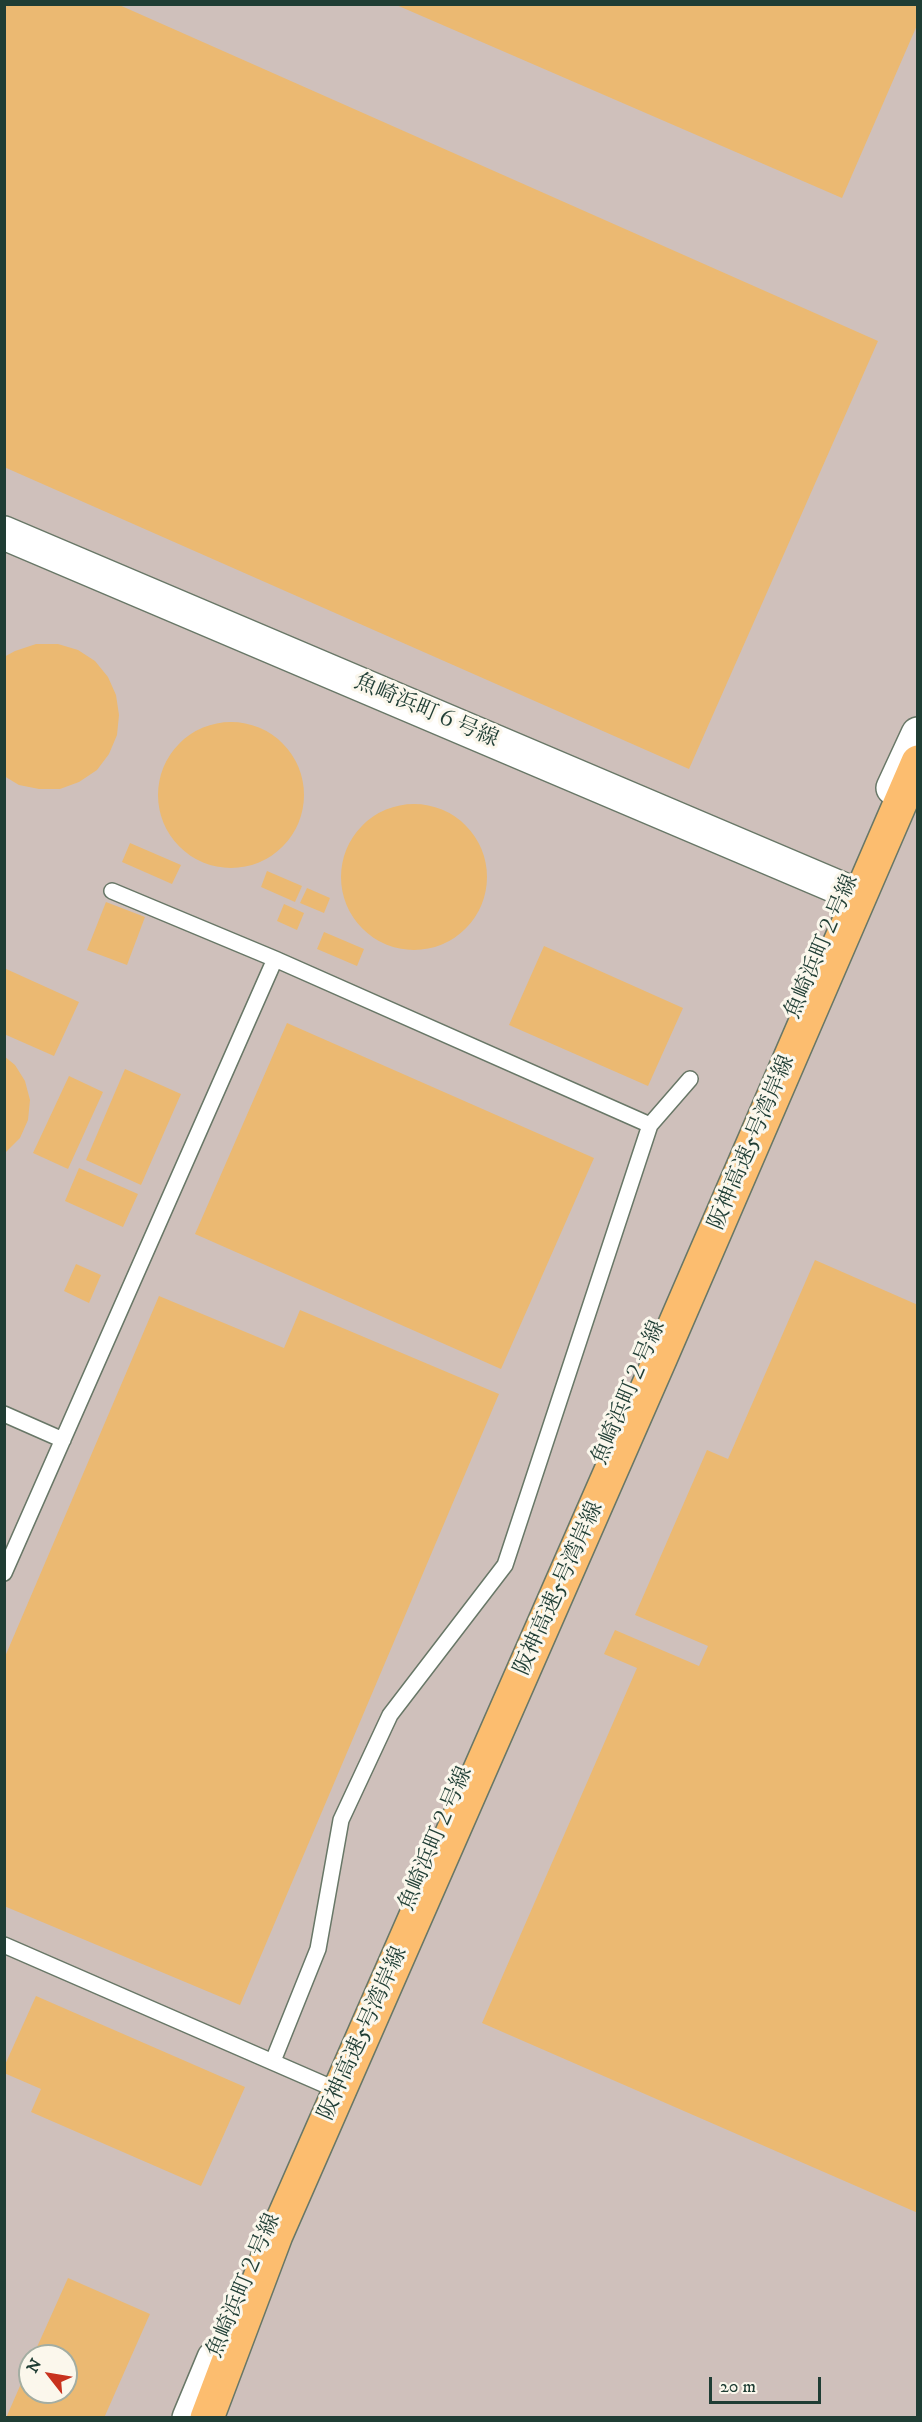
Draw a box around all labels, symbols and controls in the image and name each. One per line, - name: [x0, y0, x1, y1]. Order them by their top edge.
- street label: 魚崎浜町６号線: [350, 670, 502, 754]
- street label: 魚崎浜町２号線: [781, 871, 865, 1023]
- street label: 阪神高速5号湾岸線: [704, 1052, 802, 1234]
- street label: 魚崎浜町２号線: [588, 1317, 672, 1469]
- street label: 阪神高速5号湾岸線: [510, 1498, 610, 1680]
- street label: 魚崎浜町２号線: [395, 1763, 479, 1915]
- street label: 阪神高速5号湾岸線: [314, 1943, 414, 2125]
- street label: 魚崎浜町２号線: [203, 2210, 287, 2362]
- north arrow: [18, 2344, 78, 2404]
- text: N: [22, 2355, 46, 2377]
- scale bar: [712, 2365, 824, 2403]
- text: 20 m: [720, 2376, 756, 2398]

